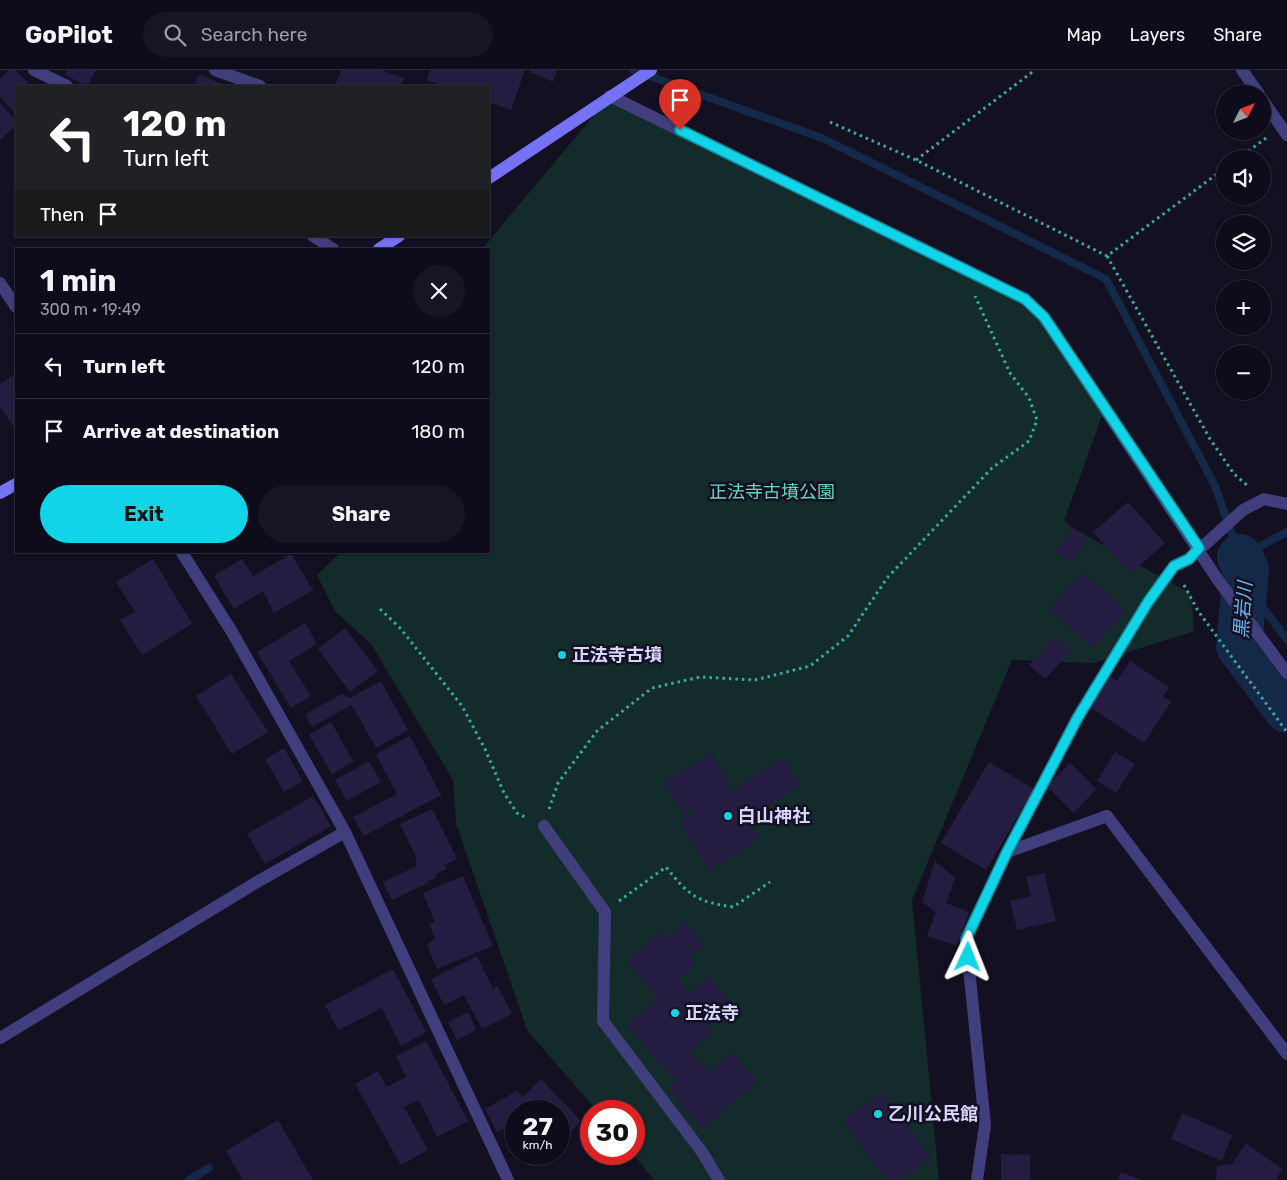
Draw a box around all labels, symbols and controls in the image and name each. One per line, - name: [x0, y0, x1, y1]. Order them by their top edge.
- search box: [143, 12, 493, 57]
- text: GoPilot: [25, 21, 113, 49]
- icon: search: [161, 21, 189, 49]
- text: Search here: [201, 23, 307, 46]
- text: Map: [1067, 24, 1102, 46]
- text: Layers: [1130, 24, 1185, 46]
- text: Share: [1213, 24, 1262, 46]
- pin: [659, 79, 701, 130]
- north arrow: [1216, 85, 1271, 140]
- map controls: [1216, 85, 1271, 400]
- icon: arrive: [666, 86, 694, 114]
- text: 120 m: [123, 103, 226, 145]
- icon: left: [40, 105, 105, 170]
- text: Turn left: [123, 145, 209, 172]
- button: sound: [1216, 150, 1271, 205]
- icon: arrive: [94, 200, 122, 228]
- text: Then: [40, 203, 84, 226]
- button: layers: [1216, 215, 1271, 270]
- text: 1 min: [40, 263, 117, 299]
- button: close: [413, 265, 465, 317]
- button: +: [1216, 280, 1271, 335]
- text: 300 m · 19:49: [40, 300, 141, 319]
- button: −: [1216, 345, 1271, 400]
- icon: left: [40, 352, 68, 380]
- text: Turn left: [83, 355, 165, 378]
- text: 120 m: [412, 355, 465, 378]
- icon: arrive: [40, 417, 68, 445]
- text: Arrive at destination: [83, 420, 279, 443]
- text: 180 m: [411, 420, 465, 443]
- park label: 正法寺古墳公園: [709, 481, 835, 503]
- button: Exit: [40, 485, 248, 543]
- button: Share: [258, 485, 465, 543]
- water label: 黒岩川: [1230, 579, 1257, 639]
- place label: 正法寺古墳: [572, 644, 662, 666]
- marker: 正法寺古墳: [556, 649, 568, 661]
- place label: 白山神社: [738, 805, 810, 827]
- marker: 白山神社: [722, 810, 734, 822]
- position arrow: [941, 930, 993, 982]
- place label: 正法寺: [685, 1002, 739, 1024]
- marker: 正法寺: [669, 1007, 681, 1019]
- speed limit sign: 30: [580, 1100, 645, 1165]
- place label: 乙川公民館: [888, 1103, 978, 1125]
- marker: 乙川公民館: [872, 1108, 884, 1120]
- text: 27: [522, 1112, 553, 1141]
- text: km/h: [523, 1138, 552, 1152]

